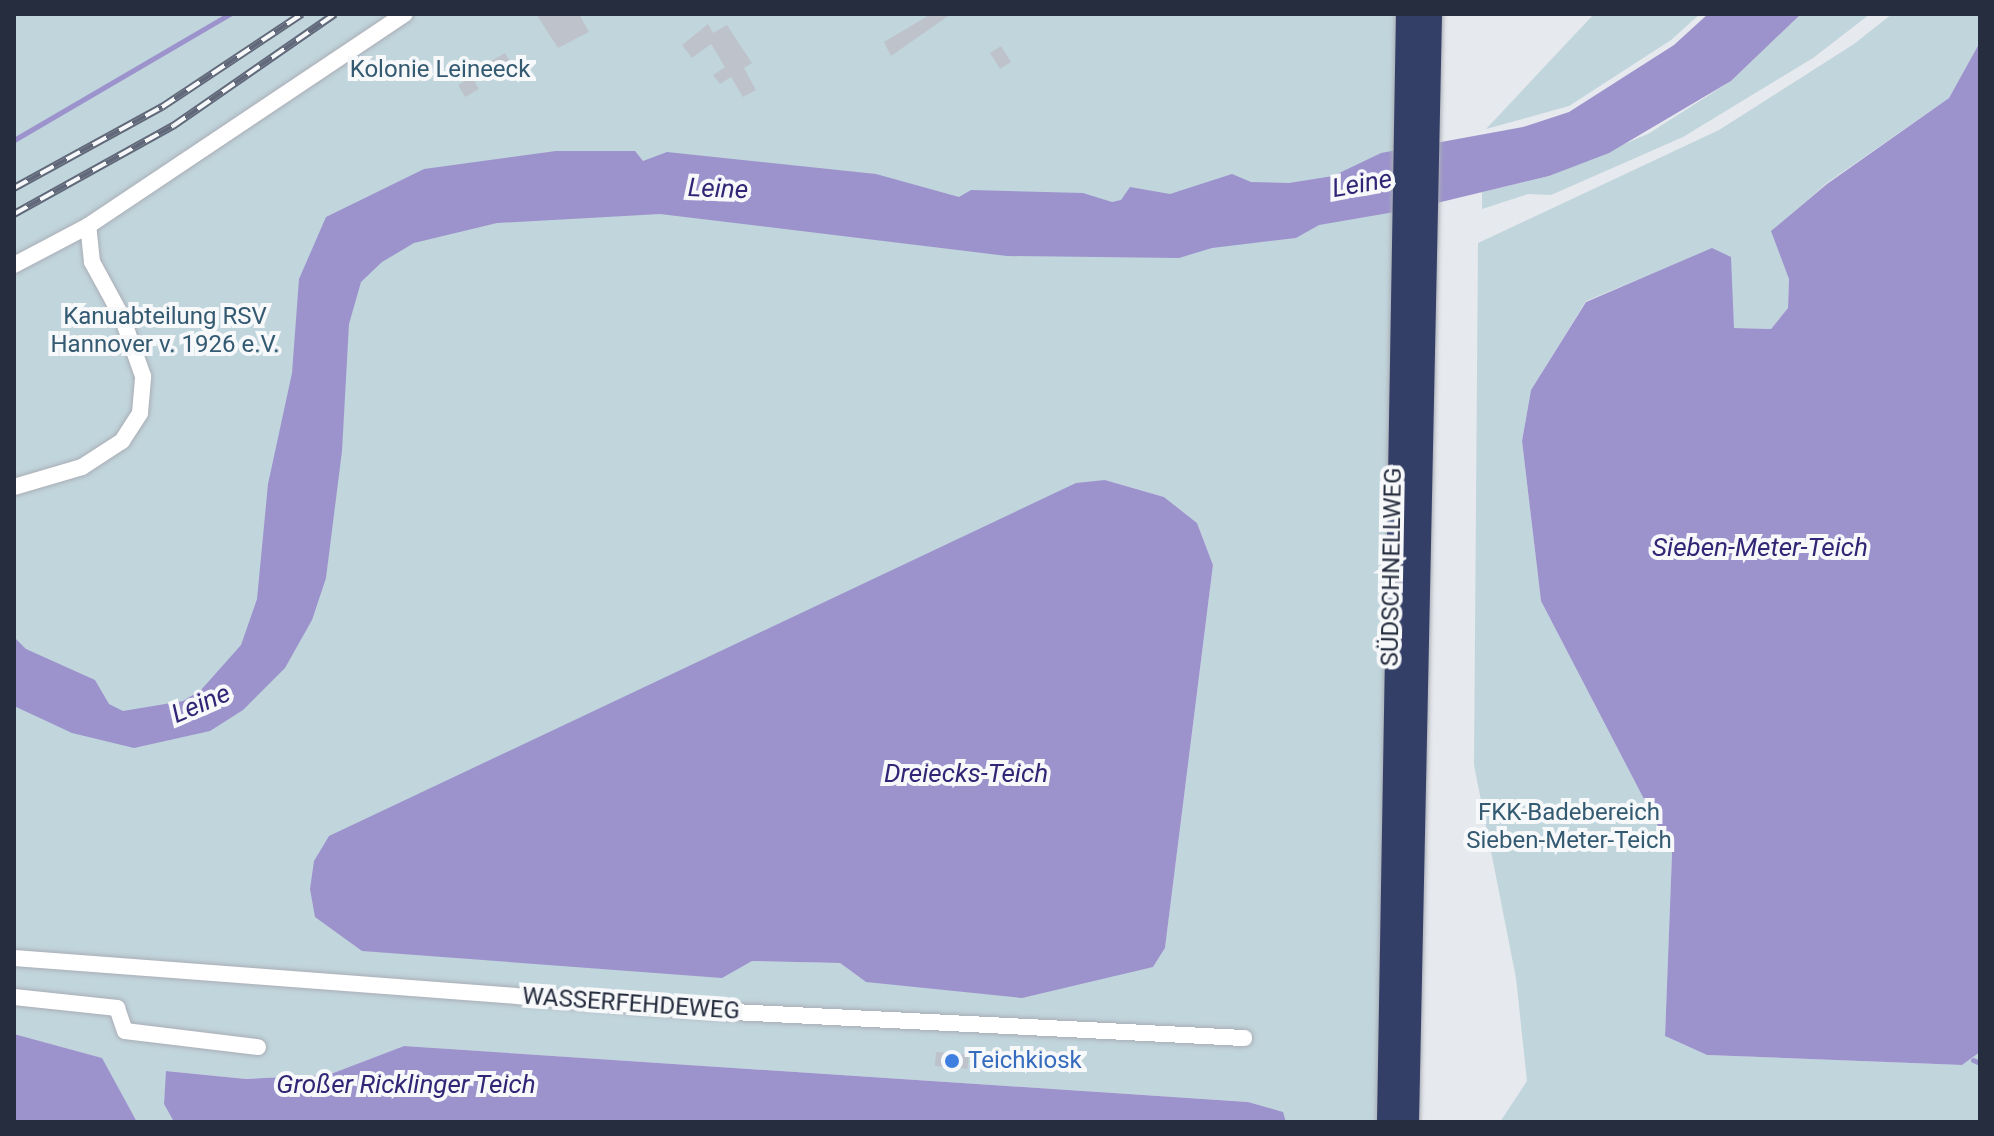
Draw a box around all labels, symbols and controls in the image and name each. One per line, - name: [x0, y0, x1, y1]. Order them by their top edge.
- park label: Kolonie Leineeck: [350, 56, 530, 84]
- water label: Leine: [1330, 163, 1394, 205]
- water label: Leine: [687, 172, 749, 206]
- park label: Kanuabteilung RSV Hannover v. 1926 e.V.: [50, 303, 280, 359]
- street label: SÜDSCHNELLWEG: [1376, 467, 1408, 667]
- water label: Sieben-Meter-Teich: [1652, 532, 1868, 564]
- water label: Leine: [167, 678, 235, 730]
- water label: Dreiecks-Teich: [884, 758, 1048, 790]
- park label: FKK-Badebereich Sieben-Meter-Teich: [1466, 799, 1672, 855]
- street label: WASSERFEHDEWEG: [521, 982, 741, 1026]
- place label: Teichkiosk: [968, 1047, 1082, 1075]
- marker: Teichkiosk: [943, 1052, 961, 1070]
- water label: Großer Ricklinger Teich: [276, 1069, 536, 1101]

